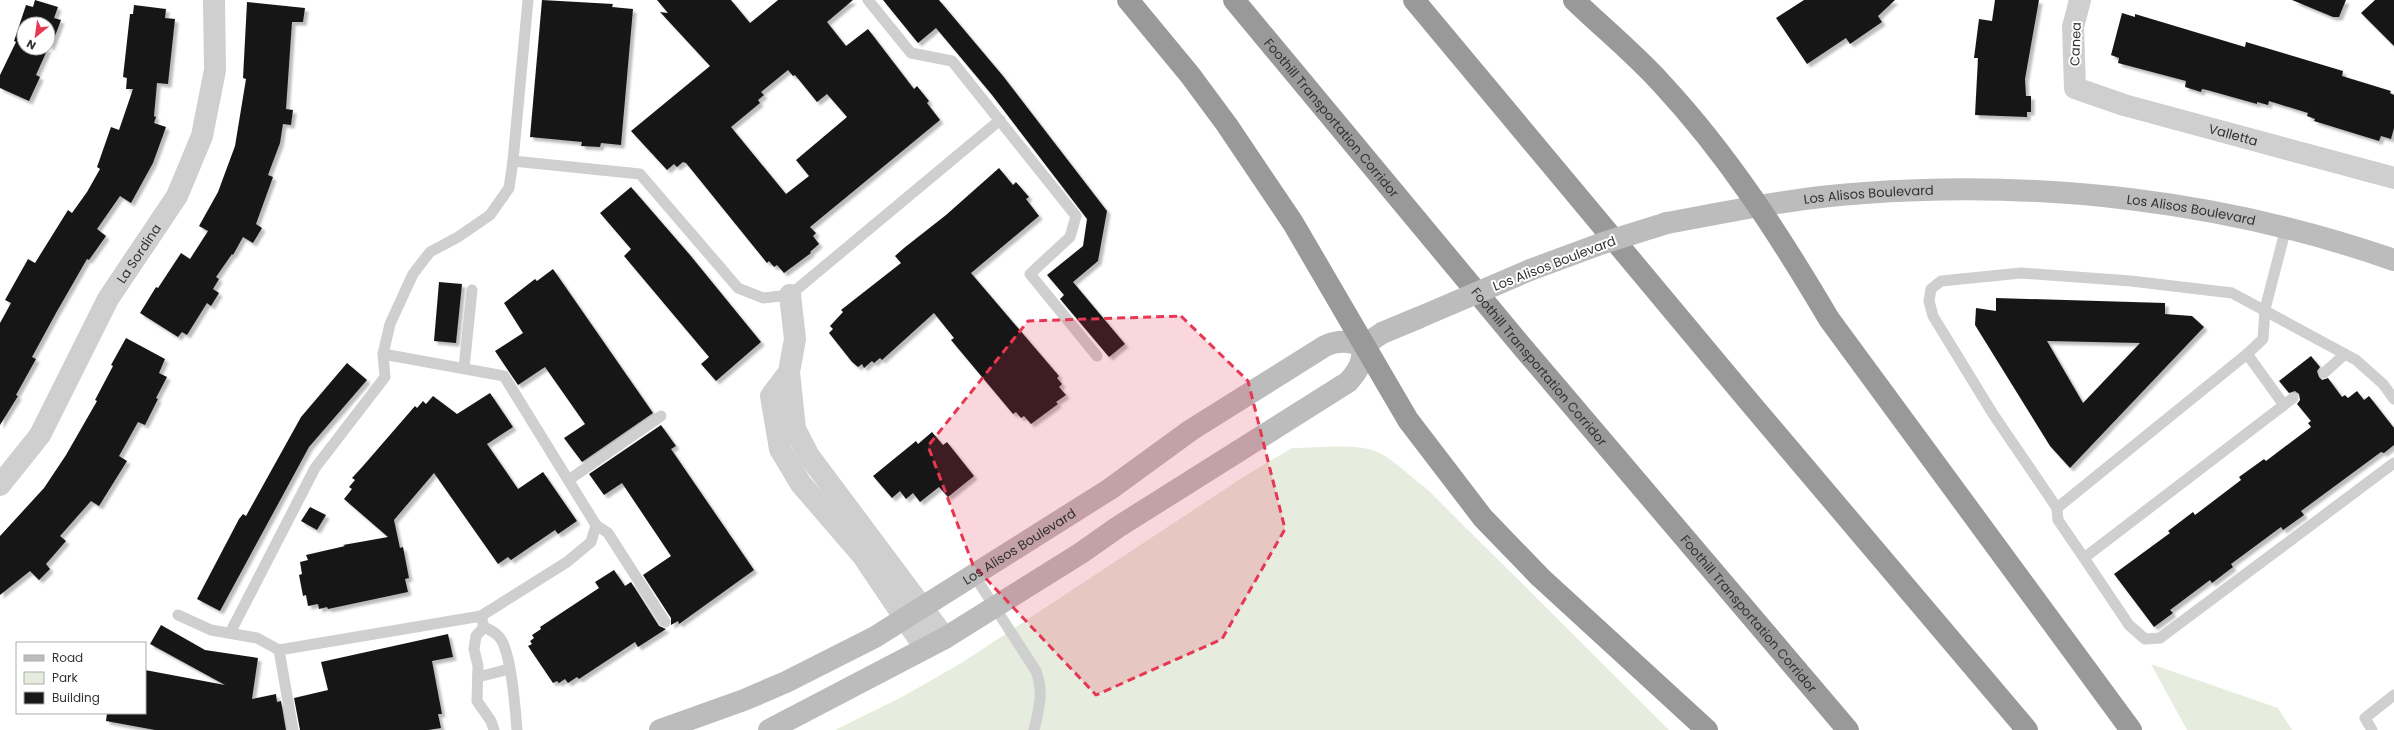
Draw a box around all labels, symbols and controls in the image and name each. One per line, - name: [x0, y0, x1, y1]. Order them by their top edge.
- north arrow: [16, 16, 56, 56]
- street label: Canea: [2065, 22, 2086, 66]
- street label: Foothill Transportation Corridor: [1260, 34, 1403, 202]
- text: N: [24, 36, 39, 54]
- street label: Valletta: [2206, 119, 2260, 151]
- street label: Los Alisos Boulevard: [1802, 181, 1934, 209]
- street label: Los Alisos Boulevard: [2126, 190, 2257, 230]
- street label: La Sordina: [112, 220, 166, 287]
- street label: Los Alisos Boulevard: [1490, 231, 1618, 296]
- street label: Foothill Transportation Corridor: [1467, 283, 1612, 450]
- street label: Los Alisos Boulevard: [959, 504, 1080, 589]
- street label: Foothill Transportation Corridor: [1676, 531, 1821, 697]
- legend: [16, 642, 146, 714]
- text: Road: [52, 649, 83, 666]
- text: Park: [52, 669, 79, 686]
- text: Building: [52, 689, 100, 706]

